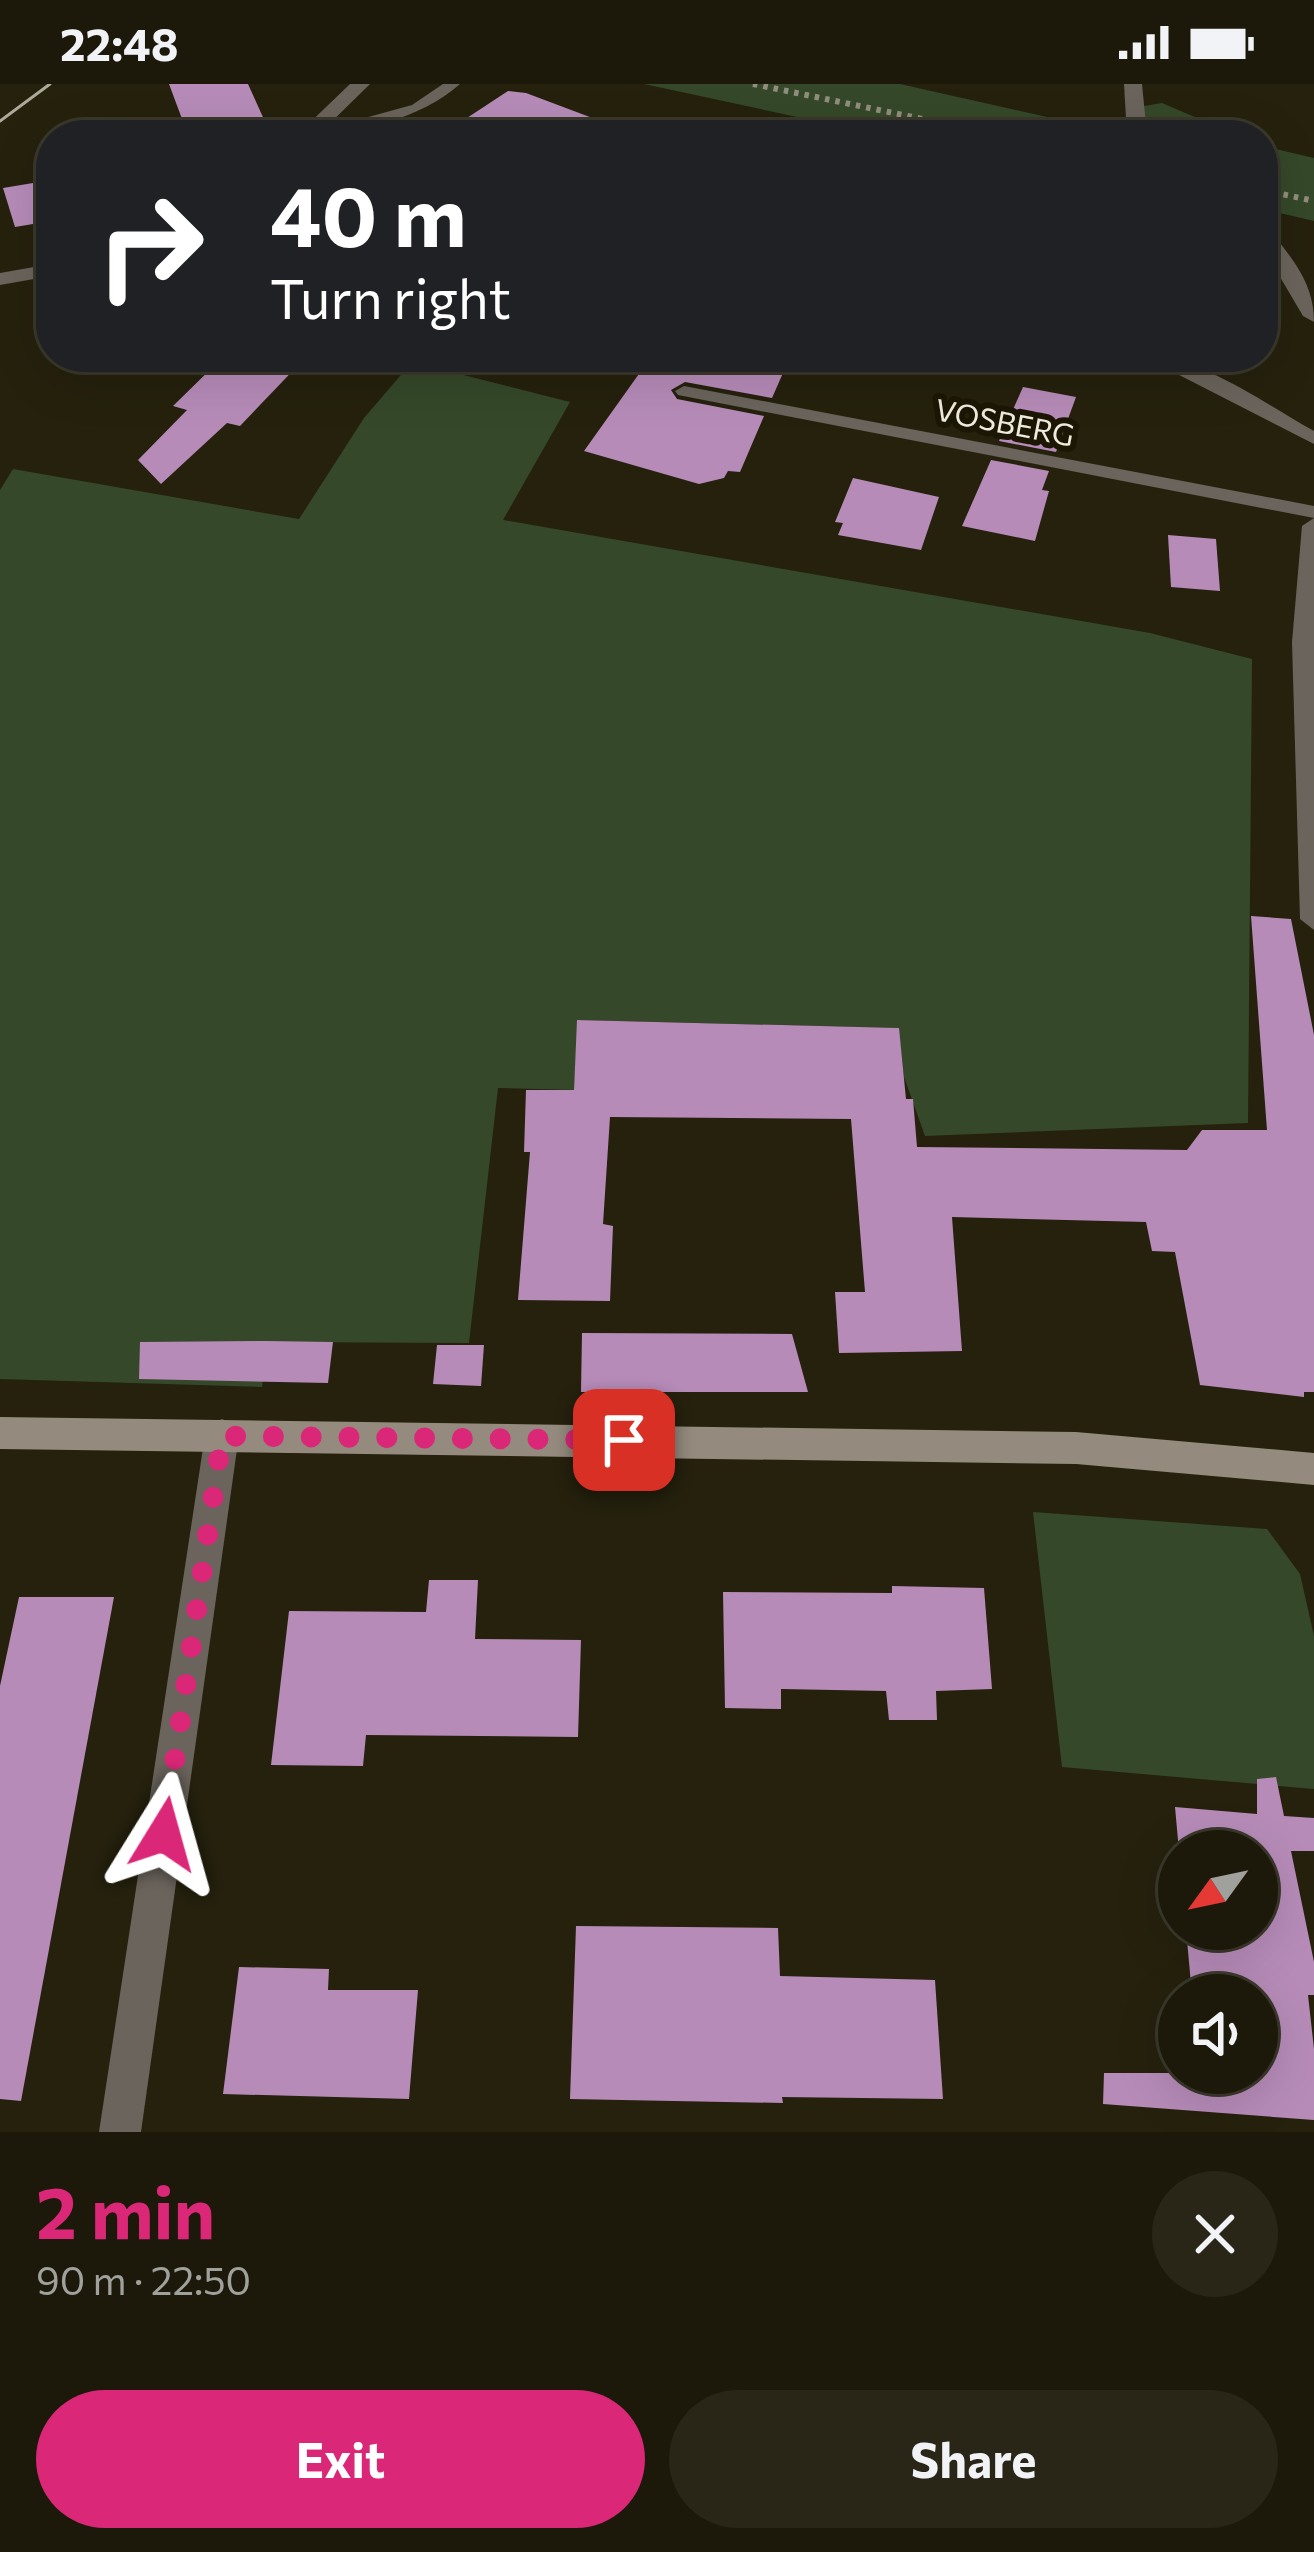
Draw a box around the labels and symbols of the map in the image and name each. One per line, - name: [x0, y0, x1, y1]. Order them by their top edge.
- street label: VOSBERG: [932, 389, 1078, 453]
- pin: [573, 1389, 675, 1491]
- position arrow: [101, 1771, 227, 1897]
- north arrow: [1158, 1830, 1278, 1950]

